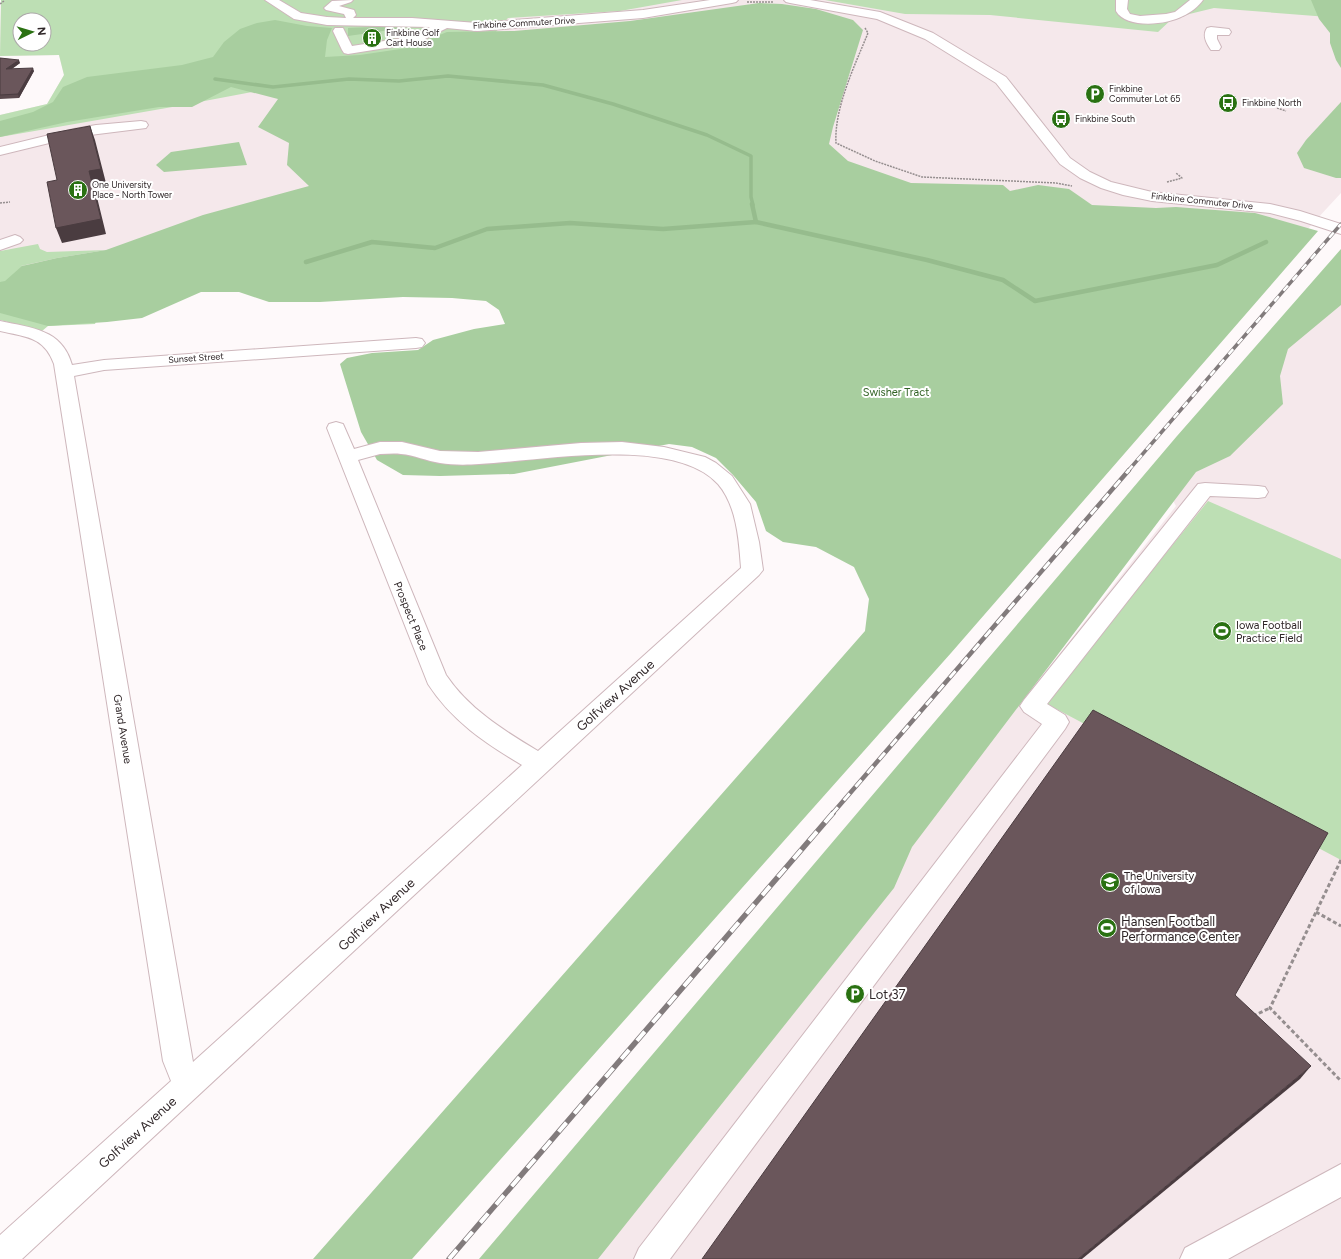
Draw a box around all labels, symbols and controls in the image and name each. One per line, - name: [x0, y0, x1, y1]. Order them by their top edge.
- north arrow: [12, 12, 52, 52]
- street label: Finkbine Commuter Drive: [473, 14, 575, 31]
- text: N: [35, 26, 48, 36]
- building icon: Finkbine Golf Cart House: [361, 27, 383, 49]
- place label: Finkbine Golf Cart House: [386, 27, 440, 48]
- parking icon: Finkbine Commuter Lot 65: [1084, 83, 1106, 105]
- place label: Finkbine Commuter Lot 65: [1109, 83, 1180, 104]
- bus stop icon: Finkbine North: [1217, 92, 1239, 114]
- place label: Finkbine North: [1242, 97, 1302, 108]
- bus stop icon: Finkbine South: [1050, 108, 1072, 130]
- place label: Finkbine South: [1075, 113, 1135, 124]
- building icon: One University Place - North Tower: [67, 179, 89, 201]
- place label: One University Place - North Tower: [92, 179, 172, 200]
- street label: Finkbine Commuter Drive: [1151, 190, 1254, 211]
- street label: Sunset Street: [168, 350, 225, 365]
- park label: Swisher Tract: [863, 386, 929, 399]
- street label: Prospect Place: [391, 580, 430, 653]
- place label: Iowa Football Practice Field: [1236, 619, 1302, 645]
- sports icon: Iowa Football Practice Field: [1211, 620, 1233, 642]
- street label: Golfview Avenue: [573, 657, 657, 734]
- street label: Grand Avenue: [111, 693, 134, 765]
- place label: The University of Iowa: [1124, 870, 1195, 896]
- school or university icon: The University of Iowa: [1099, 871, 1121, 893]
- street label: Golfview Avenue: [335, 875, 418, 954]
- place label: Hansen Football Performance Center: [1121, 914, 1240, 944]
- sports icon: Hansen Football Performance Center: [1096, 917, 1118, 939]
- parking icon: Lot 37: [844, 983, 866, 1005]
- place label: Lot 37: [869, 987, 905, 1002]
- street label: Golfview Avenue: [95, 1094, 179, 1171]

